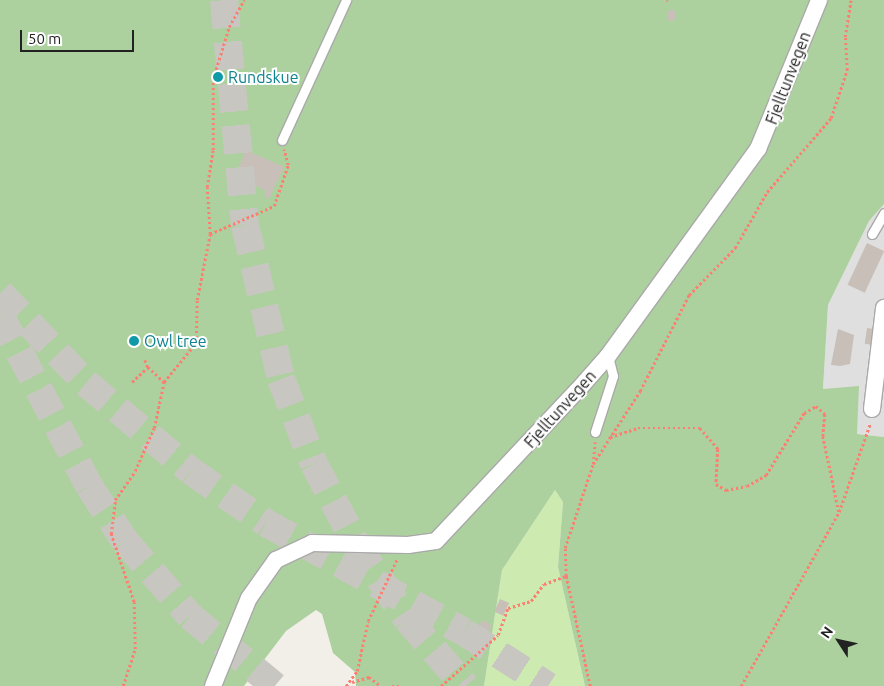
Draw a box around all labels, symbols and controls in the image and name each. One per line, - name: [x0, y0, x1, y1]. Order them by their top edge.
- scale bar: [22, 20, 136, 52]
- street label: Fjelltunvegen: [762, 29, 814, 127]
- text: 50 m: [28, 30, 61, 47]
- place label: Rundskue: [228, 67, 299, 87]
- marker: Rundskue: [212, 71, 224, 83]
- place label: Owl tree: [144, 331, 207, 351]
- marker: Owl tree: [128, 335, 140, 347]
- street label: Fjelltunvegen: [520, 366, 600, 452]
- north arrow: [814, 616, 864, 666]
- text: N: [817, 624, 836, 641]

